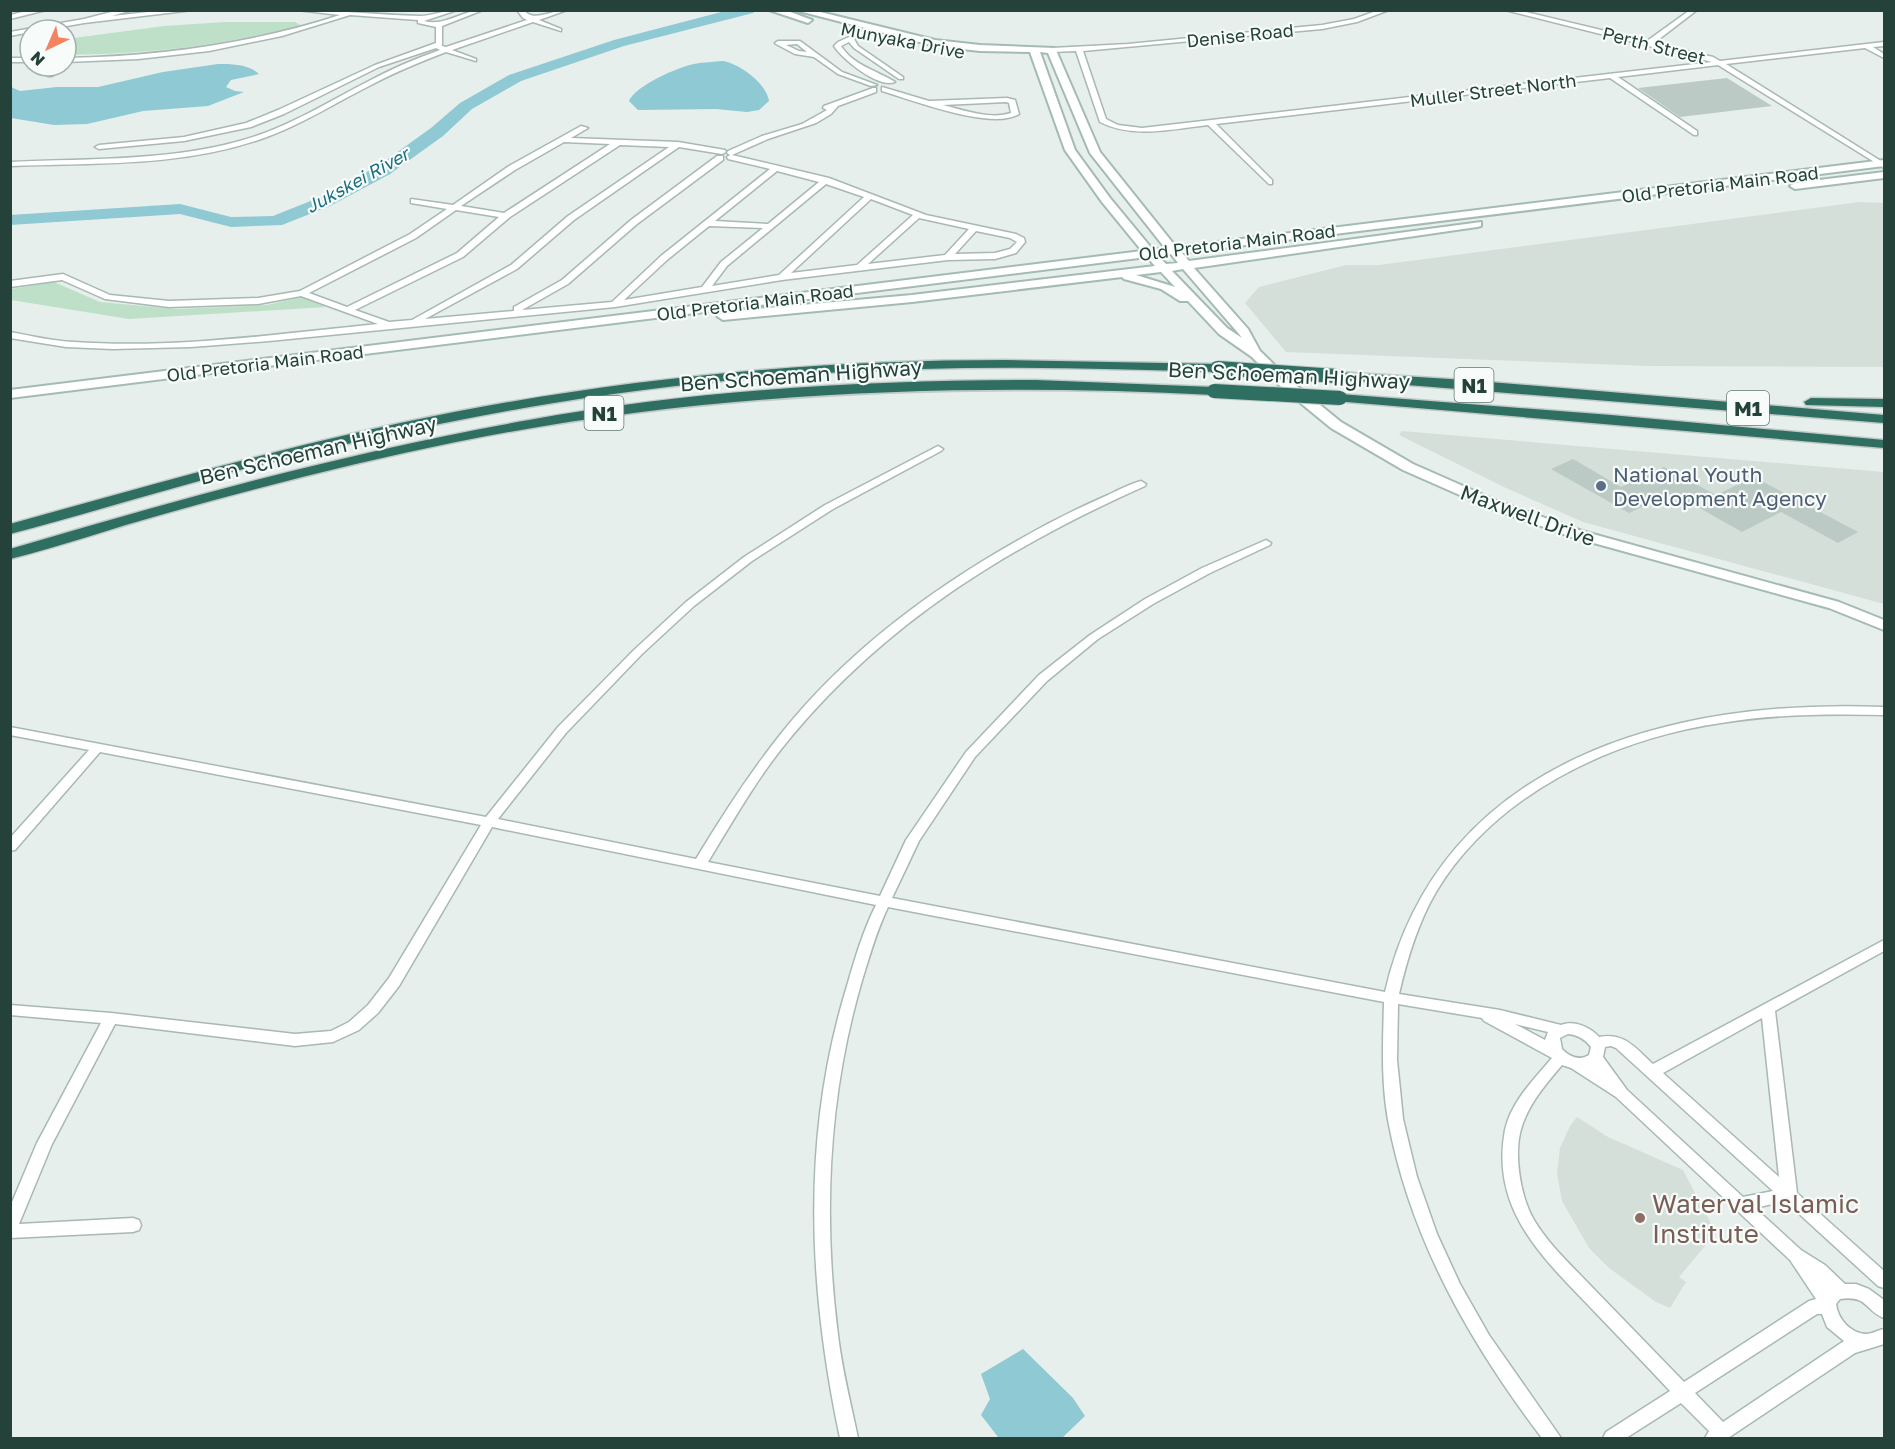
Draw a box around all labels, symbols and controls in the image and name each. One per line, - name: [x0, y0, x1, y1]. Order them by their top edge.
- street label: Munyaka Drive: [839, 17, 967, 63]
- north arrow: [18, 18, 78, 78]
- street label: Denise Road: [1185, 18, 1295, 52]
- street label: Perth Street: [1600, 22, 1708, 68]
- text: N: [26, 47, 49, 70]
- street label: Muller Street North: [1408, 69, 1578, 111]
- water label: Jukskei River: [302, 141, 415, 217]
- street label: Old Pretoria Main Road: [1620, 161, 1820, 207]
- street label: Old Pretoria Main Road: [1137, 219, 1337, 265]
- street label: Old Pretoria Main Road: [655, 279, 855, 325]
- street label: Old Pretoria Main Road: [165, 340, 365, 386]
- street label: Ben Schoeman Highway: [679, 354, 923, 396]
- street label: Ben Schoeman Highway: [1167, 356, 1411, 394]
- road number: N1: [1454, 368, 1494, 402]
- road number: M1: [1727, 391, 1769, 425]
- road number: N1: [584, 396, 624, 430]
- street label: Ben Schoeman Highway: [197, 410, 439, 490]
- place label: National Youth Development Agency: [1613, 461, 1827, 511]
- street label: Maxwell Drive: [1457, 479, 1599, 551]
- marker: National Youth Development Agency: [1594, 479, 1608, 493]
- place label: Waterval Islamic Institute: [1652, 1188, 1859, 1249]
- marker: Waterval Islamic Institute: [1633, 1211, 1647, 1225]

